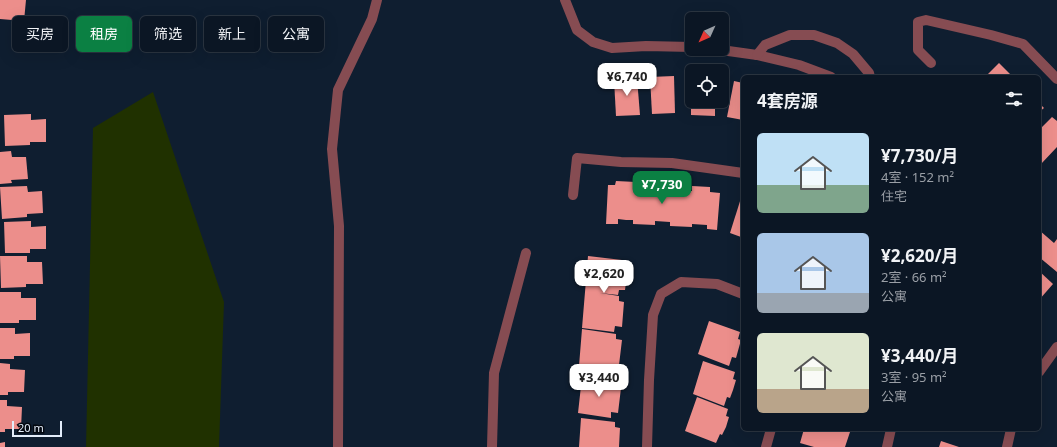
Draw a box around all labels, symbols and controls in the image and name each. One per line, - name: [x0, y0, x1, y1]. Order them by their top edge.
- north arrow: [685, 12, 729, 56]
- map controls: [685, 12, 729, 108]
- chip: 买房: [12, 16, 68, 52]
- chip: 租房: [76, 16, 132, 52]
- chip: 筛选: [140, 16, 196, 52]
- chip: 新上: [204, 16, 260, 52]
- chip: 公寓: [268, 16, 324, 52]
- pin: ¥6,740: [594, 63, 660, 97]
- button: locate: [685, 64, 729, 108]
- text: ¥6,740: [607, 67, 647, 85]
- icon: filters: [1003, 88, 1025, 110]
- text: 4套房源: [757, 89, 818, 112]
- text: ¥7,730/月: [881, 144, 959, 167]
- icon: home: [789, 149, 837, 197]
- text: 4室 · 152 m²: [881, 168, 954, 186]
- pin: ¥7,730: [629, 171, 695, 205]
- text: ¥7,730: [642, 175, 682, 193]
- text: 住宅: [881, 187, 907, 205]
- text: ¥2,620/月: [881, 244, 959, 267]
- icon: home: [789, 249, 837, 297]
- pin: ¥2,620: [571, 260, 637, 294]
- text: ¥2,620: [584, 264, 624, 282]
- text: 2室 · 66 m²: [881, 268, 947, 286]
- text: 公寓: [881, 287, 907, 305]
- text: ¥3,440/月: [881, 344, 959, 367]
- icon: home: [789, 349, 837, 397]
- pin: ¥3,440: [566, 364, 632, 398]
- text: ¥3,440: [579, 368, 619, 386]
- text: 3室 · 95 m²: [881, 368, 947, 386]
- text: 公寓: [881, 387, 907, 405]
- scale bar: [12, 419, 62, 438]
- text: 20 m: [18, 420, 44, 435]

